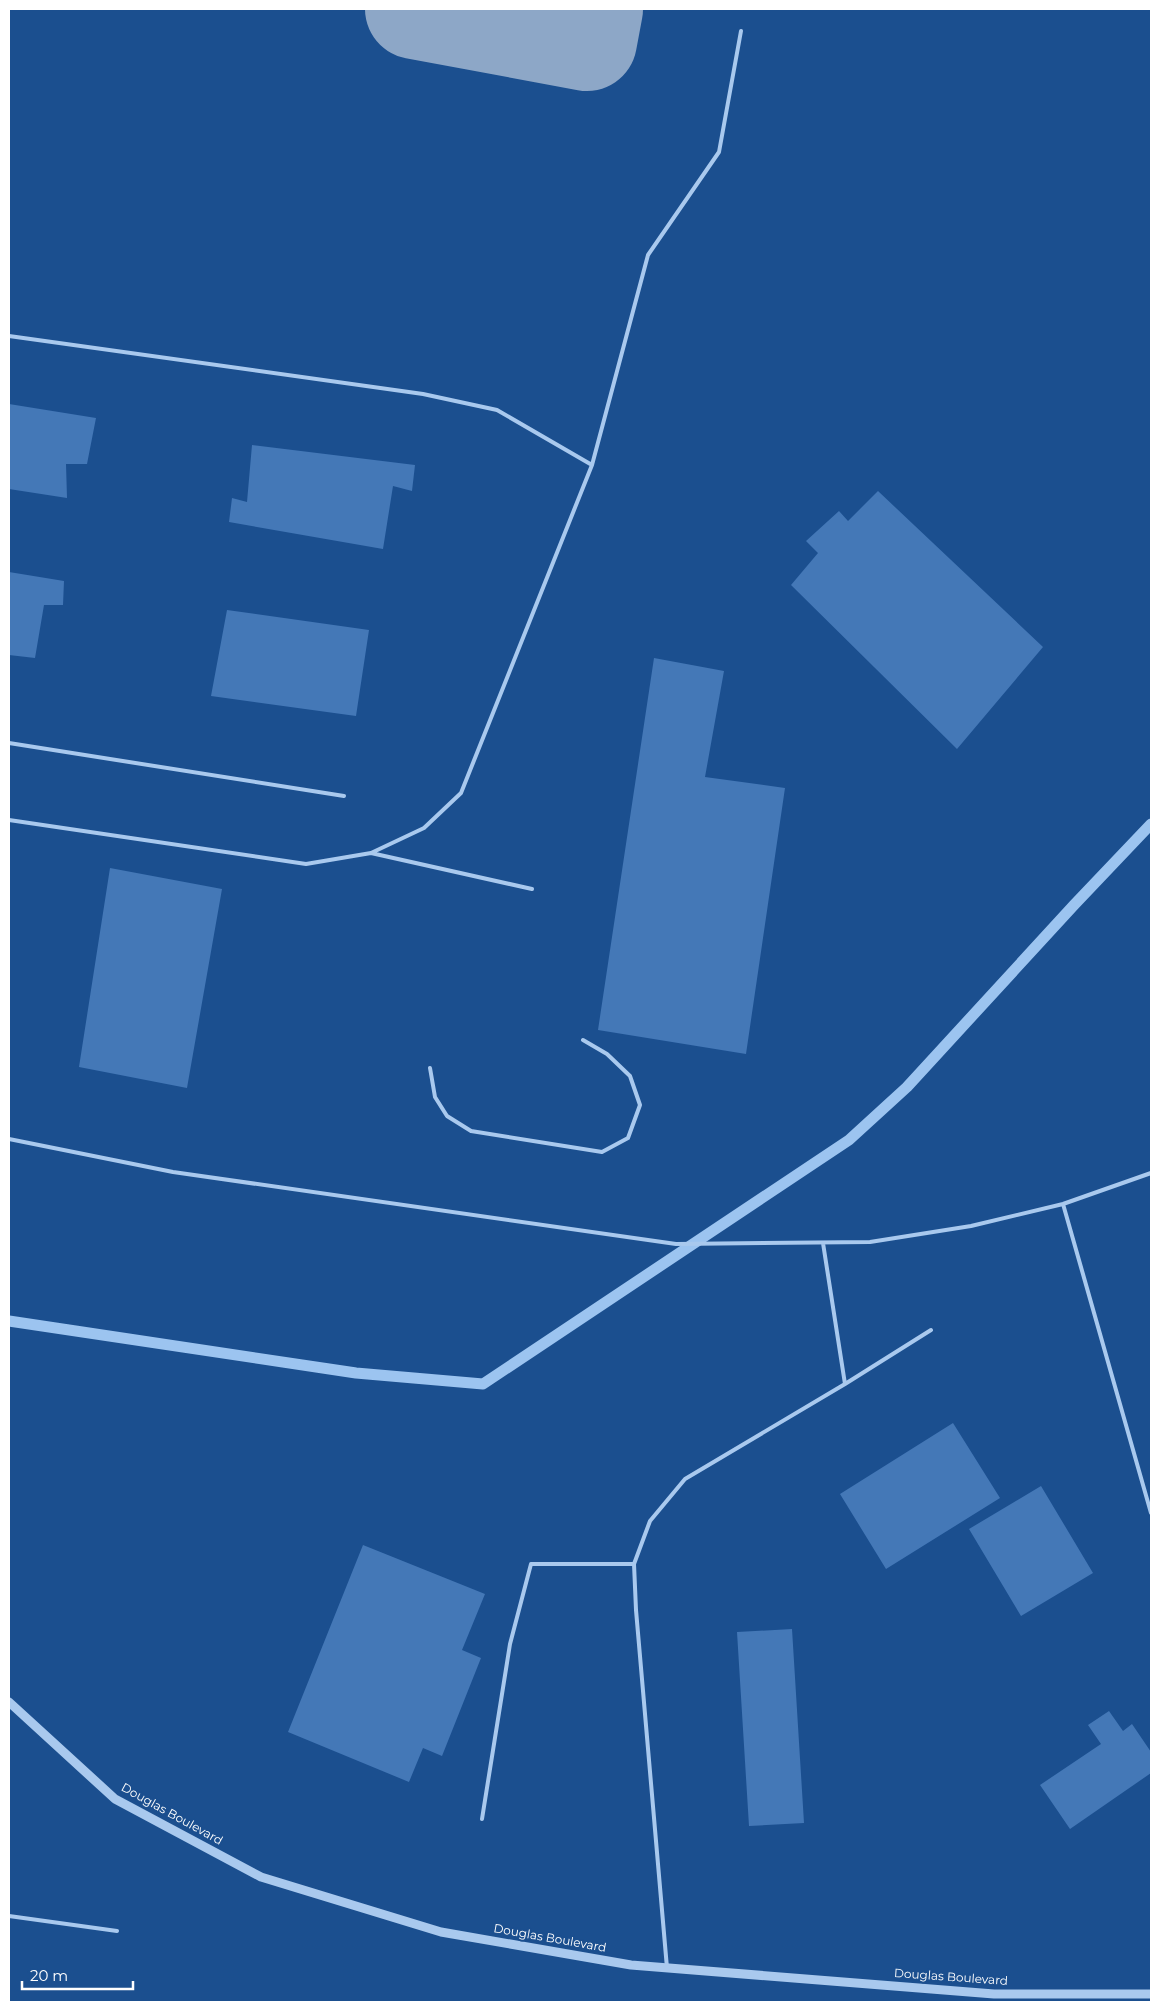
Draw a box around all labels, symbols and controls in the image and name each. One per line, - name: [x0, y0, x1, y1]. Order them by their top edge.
- street label: Douglas Boulevard: [119, 1779, 226, 1848]
- street label: Douglas Boulevard: [493, 1920, 608, 1955]
- scale bar: [22, 1958, 134, 1990]
- street label: Douglas Boulevard: [894, 1965, 1009, 1988]
- text: 20 m: [30, 1966, 68, 1985]

